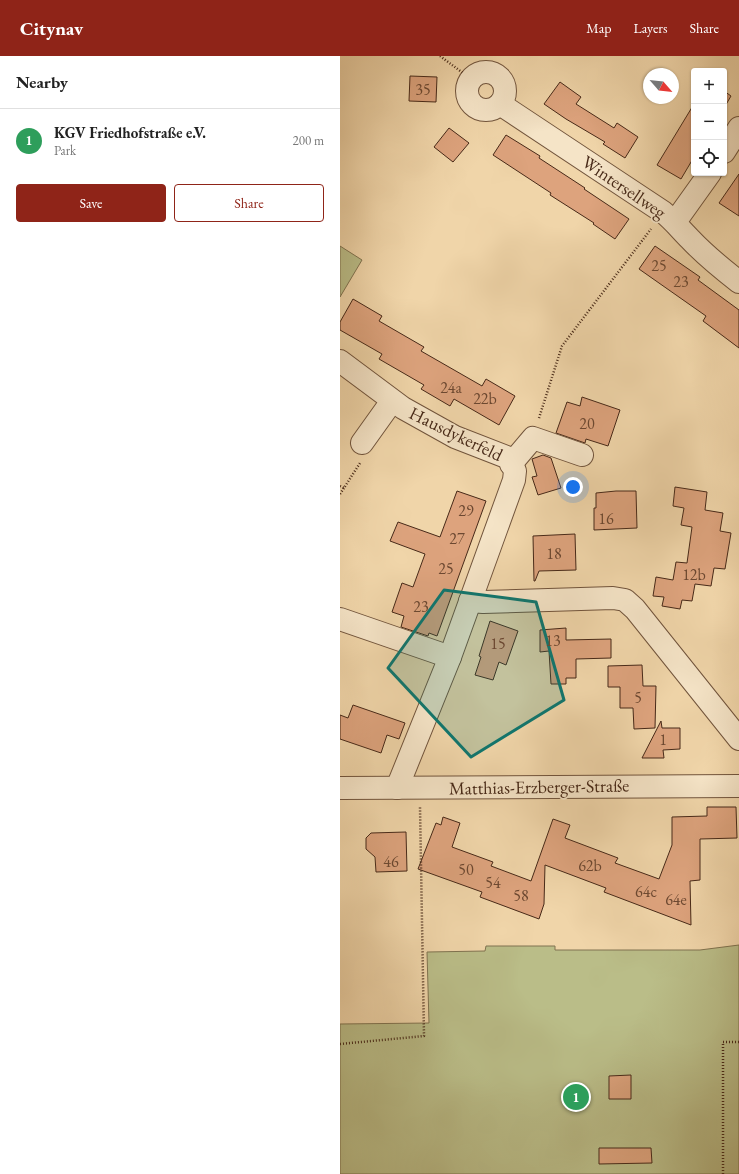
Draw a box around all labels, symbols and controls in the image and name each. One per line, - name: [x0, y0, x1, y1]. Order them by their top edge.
- text: Citynav: [20, 16, 83, 41]
- text: Map: [586, 19, 611, 37]
- text: Layers: [633, 19, 668, 37]
- text: Share: [690, 19, 719, 37]
- north arrow: [643, 68, 679, 104]
- map controls: [691, 68, 727, 176]
- button: +: [691, 68, 727, 104]
- text: Nearby: [16, 71, 68, 93]
- house number: 35: [415, 79, 431, 100]
- button: −: [691, 104, 727, 140]
- text: KGV Friedhofstraße e.V.: [54, 123, 206, 142]
- text: 1: [26, 132, 32, 149]
- text: 200 m: [293, 132, 324, 149]
- button: locate: [691, 140, 727, 176]
- text: Park: [54, 142, 76, 159]
- street label: Wintersellweg: [578, 150, 671, 223]
- button: Save: [16, 184, 166, 222]
- button: Share: [174, 184, 324, 222]
- house number: 25: [651, 255, 667, 276]
- house number: 23: [673, 271, 689, 292]
- house number: 24a: [440, 377, 462, 398]
- house number: 22b: [473, 388, 497, 409]
- street label: Hausdykerfeld: [406, 401, 508, 466]
- house number: 20: [579, 413, 595, 434]
- your location: [563, 477, 583, 497]
- house number: 29: [458, 500, 474, 521]
- house number: 16: [598, 508, 614, 529]
- house number: 27: [449, 528, 465, 549]
- house number: 18: [546, 543, 562, 564]
- house number: 25: [438, 558, 454, 579]
- house number: 12b: [682, 564, 706, 585]
- house number: 23: [413, 596, 429, 617]
- house number: 13: [545, 630, 561, 651]
- house number: 15: [490, 633, 506, 654]
- house number: 5: [634, 687, 642, 708]
- house number: 1: [659, 729, 667, 750]
- street label: Matthias-Erzberger-Straße: [449, 773, 629, 800]
- house number: 46: [383, 851, 399, 872]
- house number: 62b: [578, 855, 602, 876]
- house number: 50: [458, 859, 474, 880]
- house number: 54: [485, 872, 501, 893]
- house number: 64c: [635, 881, 657, 902]
- house number: 58: [513, 885, 529, 906]
- house number: 64e: [665, 889, 687, 910]
- pin: 1: [563, 1082, 589, 1112]

